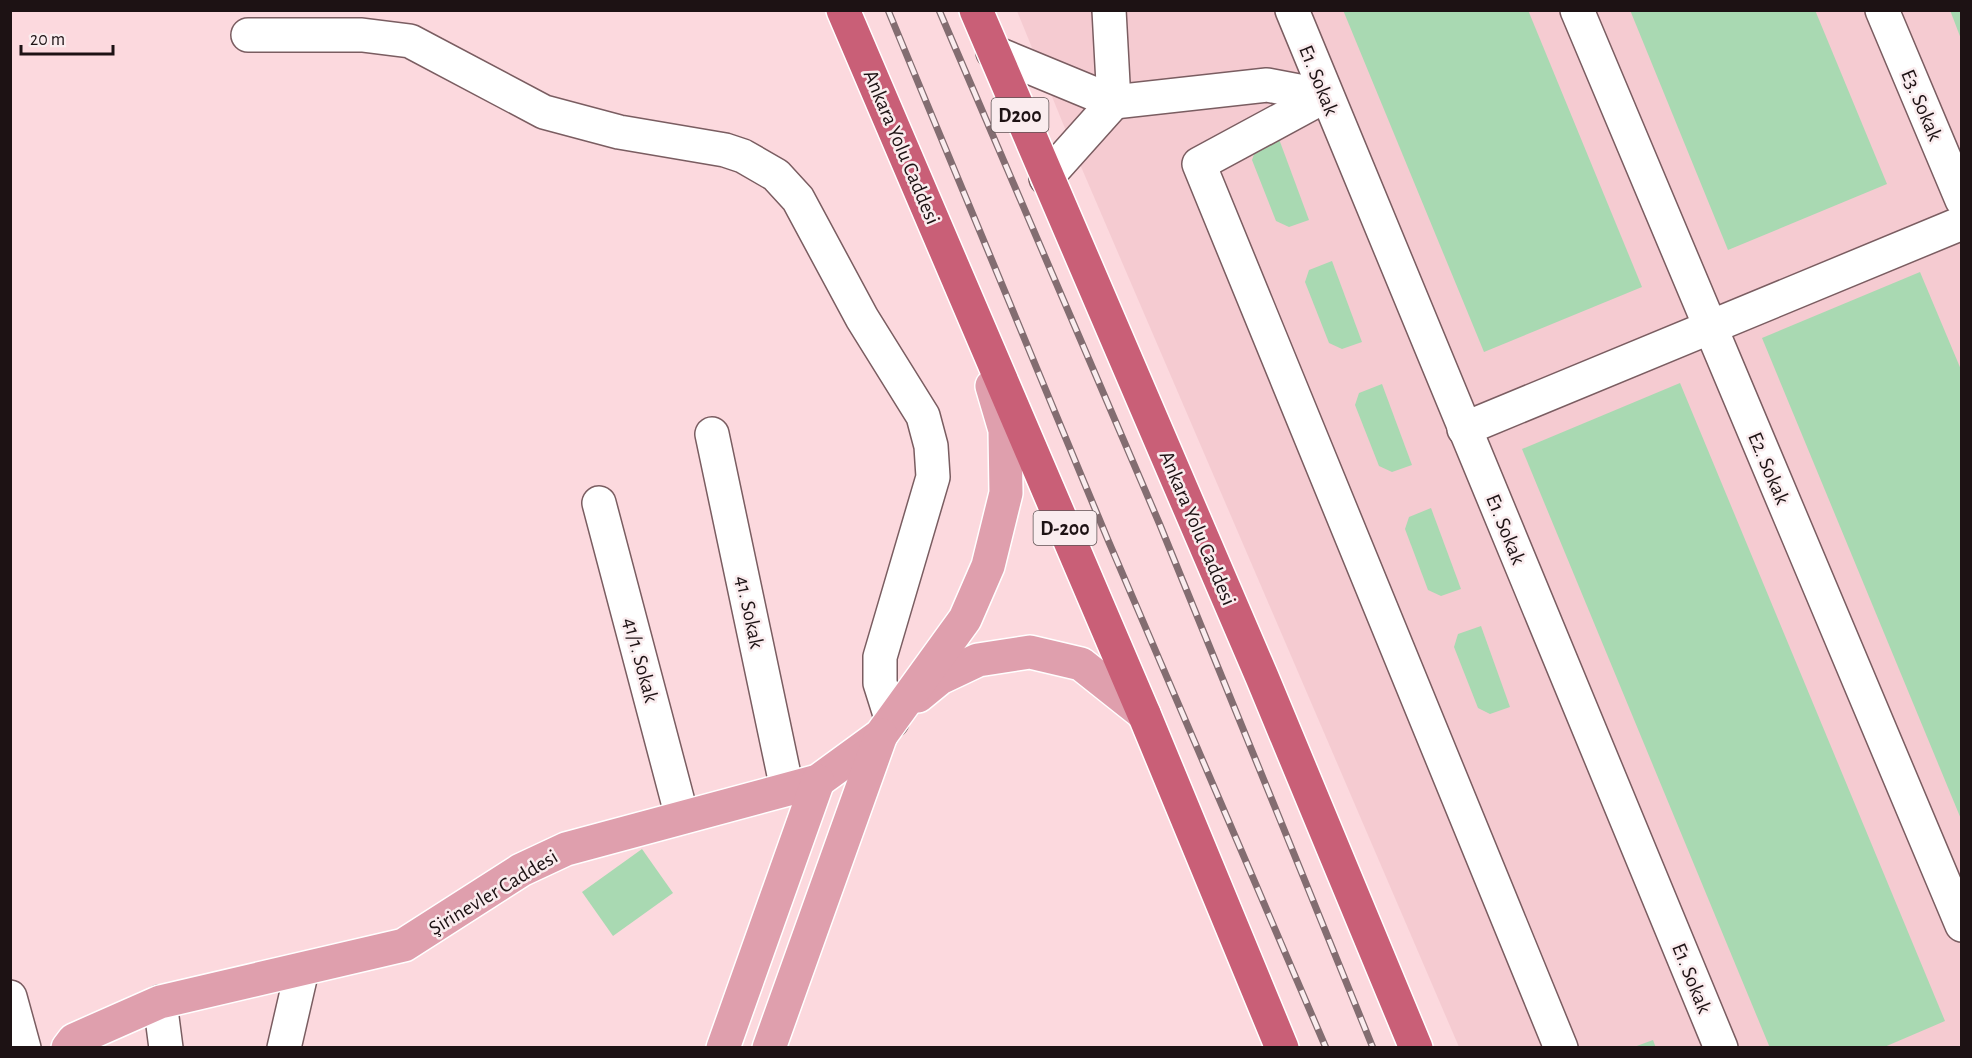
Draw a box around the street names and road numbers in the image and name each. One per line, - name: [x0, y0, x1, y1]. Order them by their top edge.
- street label: E1. Sokak: [1295, 42, 1342, 119]
- street label: E3. Sokak: [1897, 66, 1946, 144]
- street label: Ankara Yolu Caddesi: [860, 67, 944, 227]
- road number: D200: [992, 98, 1048, 132]
- street label: E2. Sokak: [1744, 429, 1793, 508]
- street label: Ankara Yolu Caddesi: [1156, 448, 1240, 608]
- street label: E1. Sokak: [1482, 491, 1529, 568]
- road number: D-200: [1034, 511, 1096, 545]
- street label: 41. Sokak: [732, 574, 768, 651]
- street label: 41/1. Sokak: [619, 615, 662, 705]
- street label: Şirinevler Caddesi: [425, 846, 561, 939]
- street label: E1. Sokak: [1668, 940, 1715, 1017]

